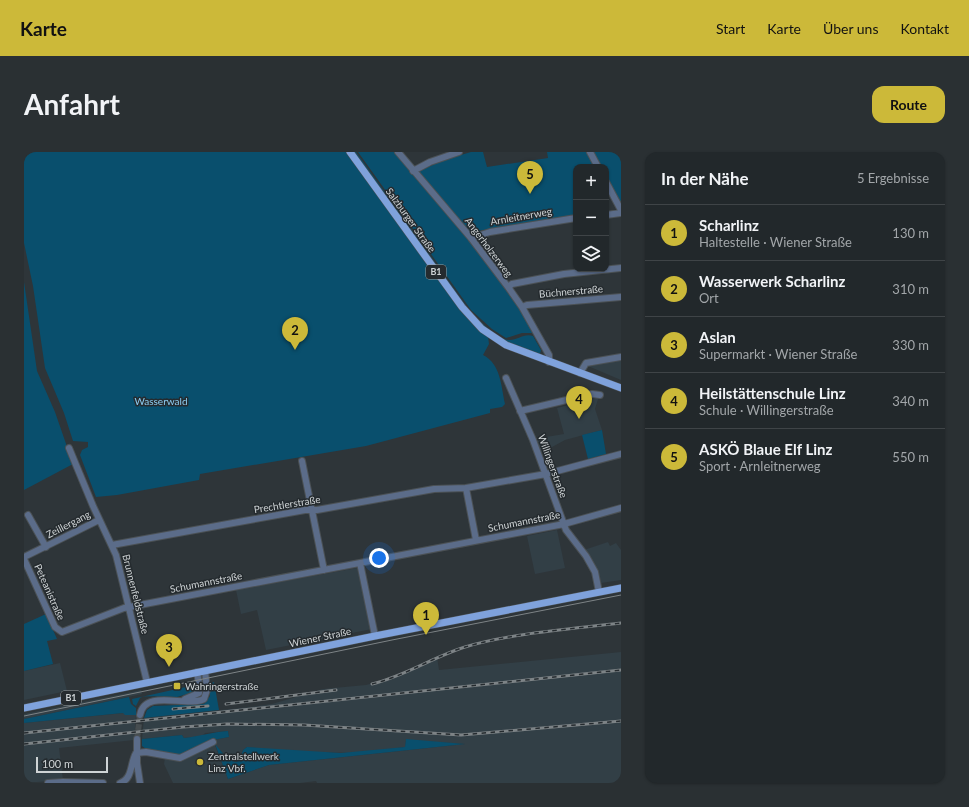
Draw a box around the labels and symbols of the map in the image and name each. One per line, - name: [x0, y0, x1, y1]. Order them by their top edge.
- pin: 5: [517, 161, 543, 194]
- street label: Salzburger Straße: [384, 185, 438, 255]
- street label: Arnleitnerweg: [489, 205, 553, 227]
- street label: Angerholzerweg: [463, 215, 515, 279]
- road number: B1: [426, 265, 446, 279]
- street label: Büchnerstraße: [538, 282, 604, 300]
- pin: 2: [282, 317, 308, 350]
- pin: 4: [566, 386, 592, 419]
- park label: Wasserwald: [134, 395, 188, 407]
- street label: Willingerstraße: [536, 432, 570, 500]
- street label: Prechtlerstraße: [253, 493, 321, 515]
- street label: Zeillergang: [44, 508, 92, 540]
- street label: Schumannstraße: [487, 508, 561, 534]
- your location: [369, 548, 389, 568]
- street label: Brunnenfeldstraße: [120, 553, 152, 635]
- street label: Peteanistraße: [32, 562, 68, 622]
- street label: Schumannstraße: [169, 569, 243, 595]
- pin: 1: [413, 602, 439, 635]
- street label: Wiener Straße: [288, 625, 352, 649]
- pin: 3: [156, 634, 182, 667]
- place label: Wahringerstraße: [185, 680, 259, 692]
- marker: Wahringerstraße: [172, 681, 182, 691]
- road number: B1: [61, 691, 81, 705]
- place label: Zentralstellwerk Linz Vbf.: [208, 750, 280, 774]
- scale bar: [36, 755, 108, 774]
- marker: Zentralstellwerk Linz Vbf.: [195, 757, 205, 767]

